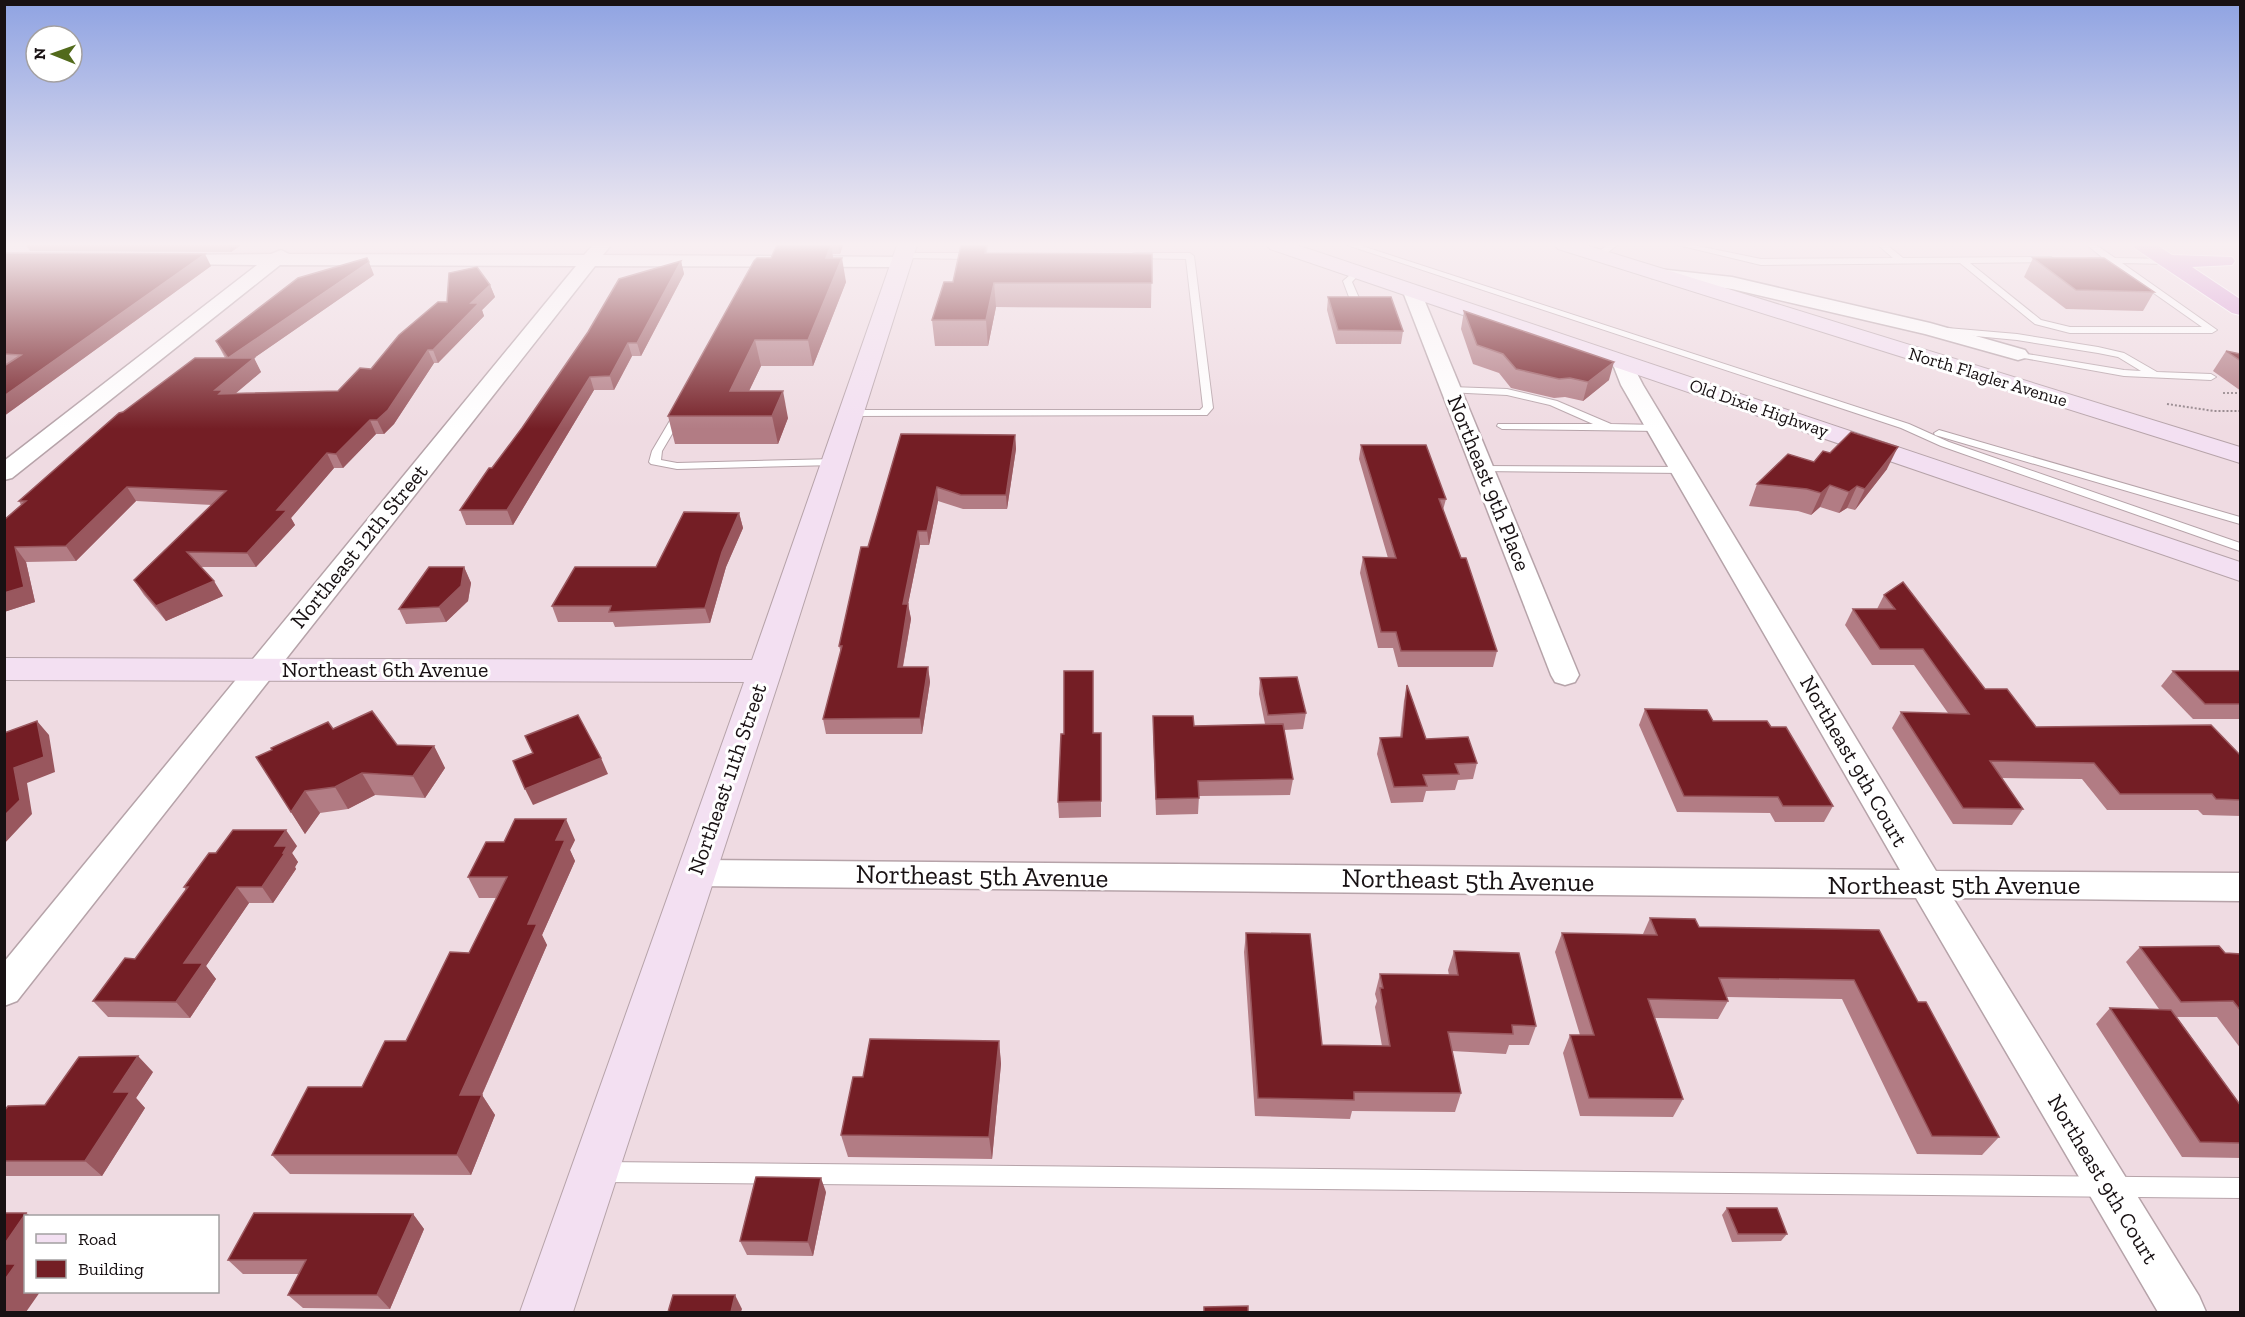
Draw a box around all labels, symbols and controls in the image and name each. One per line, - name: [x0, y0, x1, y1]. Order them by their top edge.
- north arrow: [24, 24, 84, 84]
- text: N: [30, 47, 49, 60]
- street label: North Flagler Avenue: [1906, 342, 2070, 412]
- street label: Old Dixie Highway: [1687, 374, 1832, 442]
- street label: Northeast 9th Place: [1441, 391, 1537, 575]
- street label: Northeast 12th Street: [284, 458, 434, 634]
- street label: Northeast 6th Avenue: [282, 656, 488, 683]
- street label: Northeast 9th Court: [1794, 671, 1914, 852]
- street label: Northeast 11th Street: [682, 679, 773, 878]
- street label: Northeast 5th Avenue: [855, 858, 1109, 894]
- street label: Northeast 5th Avenue: [1341, 862, 1595, 898]
- street label: Northeast 5th Avenue: [1828, 869, 2080, 901]
- street label: Northeast 9th Court: [2042, 1089, 2165, 1269]
- legend: [24, 1215, 219, 1293]
- text: Road: [78, 1228, 117, 1250]
- text: Building: [78, 1258, 144, 1280]

